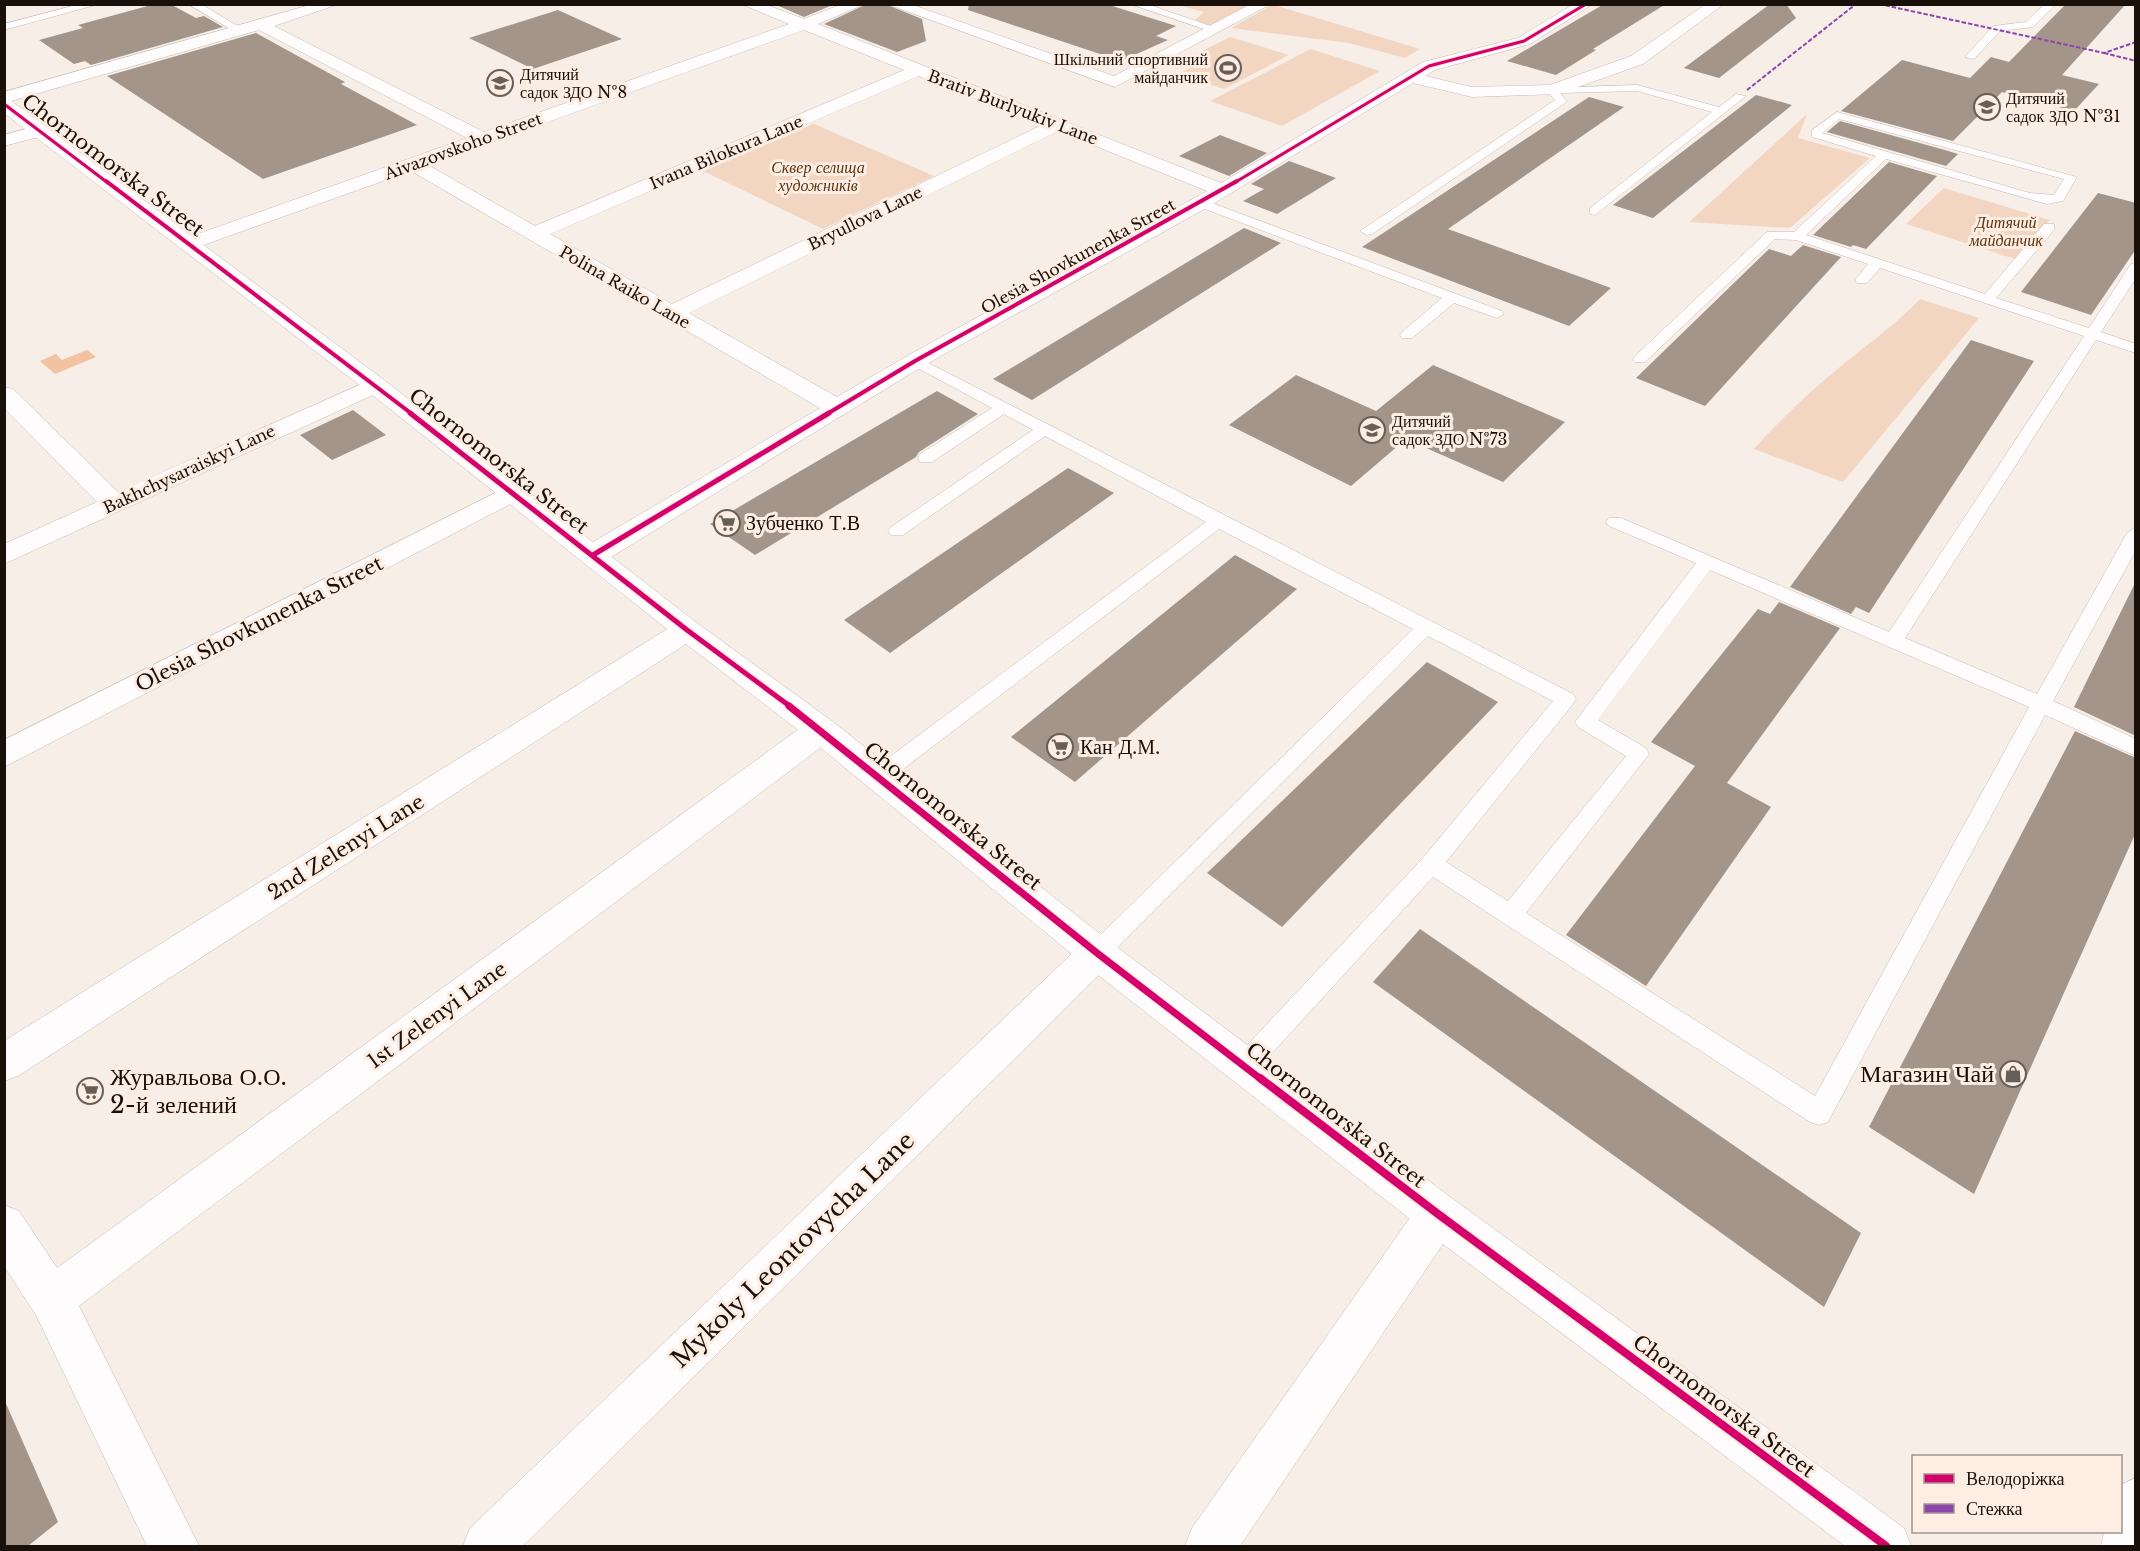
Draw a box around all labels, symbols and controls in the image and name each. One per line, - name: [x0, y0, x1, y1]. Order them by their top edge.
- place label: Шкільний спортивний майданчик: [1054, 49, 1208, 87]
- sports icon: Шкільний спортивний майданчик: [1213, 53, 1243, 83]
- place label: Дитячий садок ЗДО №8: [520, 64, 627, 102]
- street label: Brativ Burlyukiv Lane: [925, 65, 1101, 149]
- school or university icon: Дитячий садок ЗДО №8: [485, 68, 515, 98]
- place label: Дитячий садок ЗДО №31: [2006, 88, 2121, 126]
- street label: Chornomorska Street: [17, 89, 209, 242]
- school or university icon: Дитячий садок ЗДО №31: [1972, 92, 2002, 122]
- street label: Aivazovskoho Street: [381, 108, 544, 184]
- street label: Ivana Bilokura Lane: [646, 111, 806, 193]
- park label: Сквер селища художників: [771, 157, 865, 195]
- street label: Bryullova Lane: [804, 182, 926, 254]
- street label: Olesia Shovkunenka Street: [977, 194, 1179, 318]
- park label: Дитячий майданчик: [1968, 212, 2043, 250]
- street label: Polina Raiko Lane: [556, 241, 694, 333]
- street label: Chornomorska Street: [404, 383, 594, 539]
- place label: Дитячий садок ЗДО №73: [1392, 411, 1507, 449]
- school or university icon: Дитячий садок ЗДО №73: [1357, 415, 1387, 445]
- street label: Bakhchysaraiskyi Lane: [100, 420, 278, 518]
- supermarket icon: Зубченко Т.В: [712, 508, 742, 538]
- place label: Зубченко Т.В: [746, 511, 860, 535]
- street label: Olesia Shovkunenka Street: [131, 551, 387, 697]
- supermarket icon: Кан Д.М.: [1045, 732, 1075, 762]
- place label: Кан Д.М.: [1080, 735, 1160, 759]
- street label: Chornomorska Street: [859, 737, 1047, 895]
- street label: 2nd Zelenyi Lane: [263, 789, 429, 905]
- street label: 1st Zelenyi Lane: [363, 957, 511, 1073]
- street label: Chornomorska Street: [1241, 1037, 1431, 1193]
- place label: Магазин Чай: [1860, 1059, 1994, 1088]
- shop icon: Магазин Чай: [1998, 1059, 2028, 1089]
- place label: Журавльова О.О. 2-й зелений: [110, 1062, 287, 1119]
- supermarket icon: Журавльова О.О. 2-й зелений: [75, 1076, 105, 1106]
- street label: Mykoly Leontovycha Lane: [665, 1126, 920, 1374]
- street label: Chornomorska Street: [1628, 1330, 1820, 1483]
- legend: [1912, 1455, 2122, 1533]
- text: Велодоріжка: [1966, 1468, 2065, 1490]
- text: Стежка: [1966, 1498, 2023, 1520]

